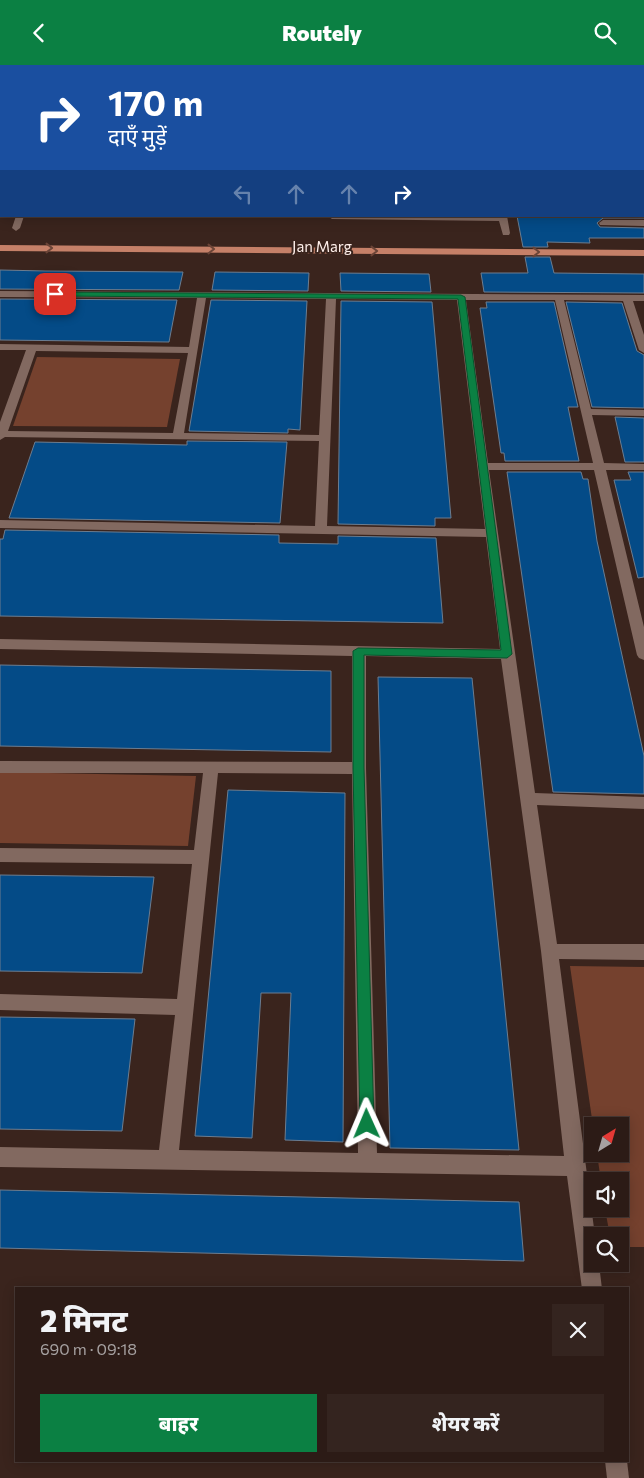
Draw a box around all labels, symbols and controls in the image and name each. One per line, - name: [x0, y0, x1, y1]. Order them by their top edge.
- icon: back: [25, 19, 53, 47]
- text: Routely: [282, 19, 362, 46]
- icon: search: [591, 19, 619, 47]
- text: 170 m: [108, 80, 203, 123]
- icon: right: [25, 85, 90, 150]
- text: दाएँ मुड़ें: [108, 123, 167, 150]
- icon: left: [229, 180, 257, 208]
- icon: ahead: [282, 180, 310, 208]
- icon: ahead: [335, 180, 363, 208]
- icon: right: [388, 180, 416, 208]
- street label: Jan Marg: [292, 237, 352, 255]
- one-way arrow: [45, 243, 53, 253]
- one-way arrow: [208, 244, 215, 254]
- one-way arrow: [370, 246, 378, 256]
- one-way arrow: [532, 247, 540, 257]
- pin: [34, 273, 76, 315]
- icon: arrive: [41, 280, 69, 308]
- position arrow: [340, 1097, 392, 1149]
- north arrow: [584, 1117, 629, 1163]
- map controls: [584, 1117, 629, 1272]
- button: sound: [584, 1172, 629, 1217]
- button: search: [584, 1227, 629, 1272]
- text: 2 मिनट: [40, 1301, 128, 1338]
- button: close: [552, 1304, 604, 1356]
- text: 690 m · 09:18: [40, 1339, 137, 1358]
- button: बाहर: [40, 1394, 317, 1452]
- button: शेयर करें: [327, 1394, 604, 1452]

